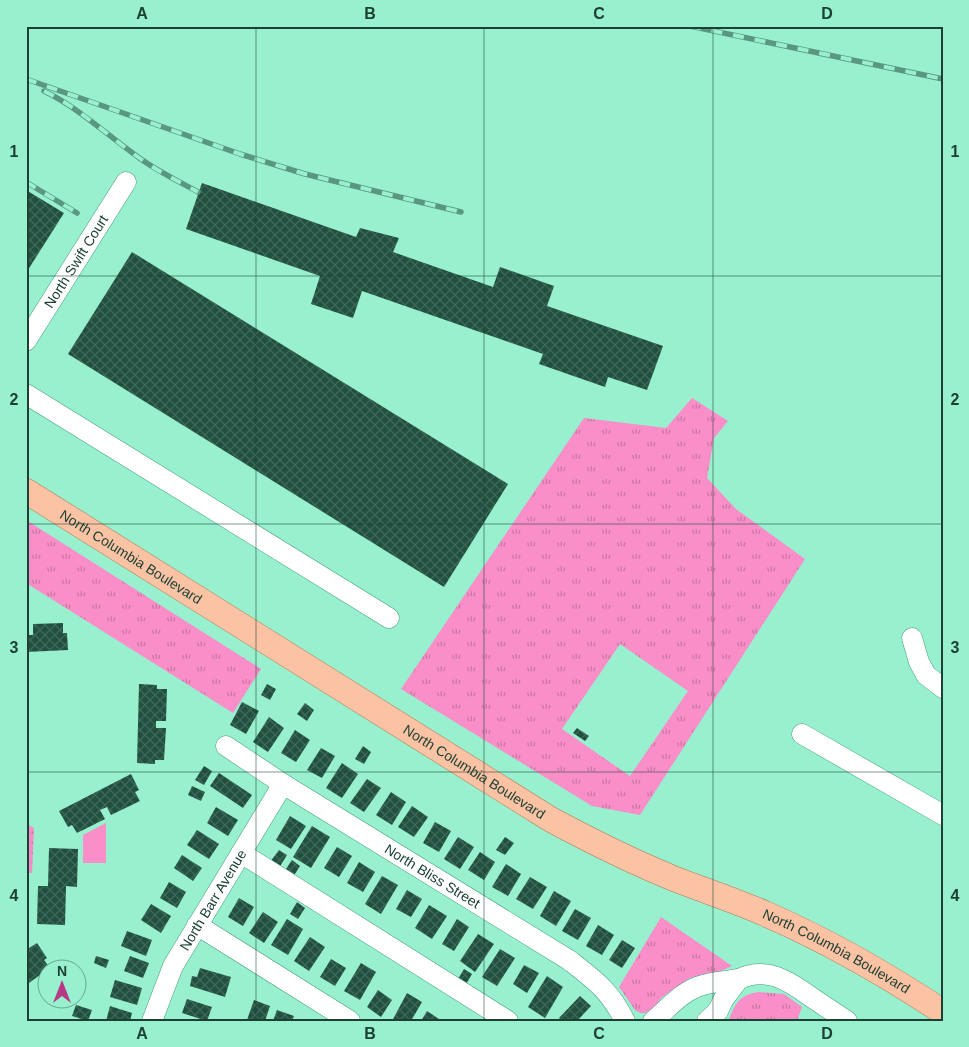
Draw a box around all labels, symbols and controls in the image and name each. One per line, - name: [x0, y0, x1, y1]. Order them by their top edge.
- text: A: [136, 5, 148, 22]
- text: B: [364, 5, 376, 22]
- text: C: [593, 5, 605, 22]
- text: D: [821, 5, 833, 22]
- text: 1: [10, 143, 19, 160]
- text: 1: [951, 143, 960, 160]
- street label: North Swift Court: [41, 212, 111, 311]
- text: 2: [10, 391, 19, 408]
- text: 2: [951, 391, 960, 408]
- street label: North Columbia Boulevard: [57, 506, 205, 607]
- text: 3: [10, 639, 19, 656]
- text: 3: [951, 639, 960, 656]
- street label: North Columbia Boulevard: [400, 721, 548, 822]
- street label: North Bliss Street: [382, 841, 483, 911]
- street label: North Barr Avenue: [176, 846, 250, 953]
- text: 4: [10, 887, 19, 904]
- text: 4: [951, 887, 960, 904]
- street label: North Columbia Boulevard: [760, 906, 913, 997]
- north arrow: [38, 960, 88, 1010]
- text: N: [57, 963, 67, 979]
- text: A: [136, 1025, 148, 1042]
- text: B: [364, 1025, 376, 1042]
- text: C: [593, 1025, 605, 1042]
- text: D: [821, 1025, 833, 1042]

